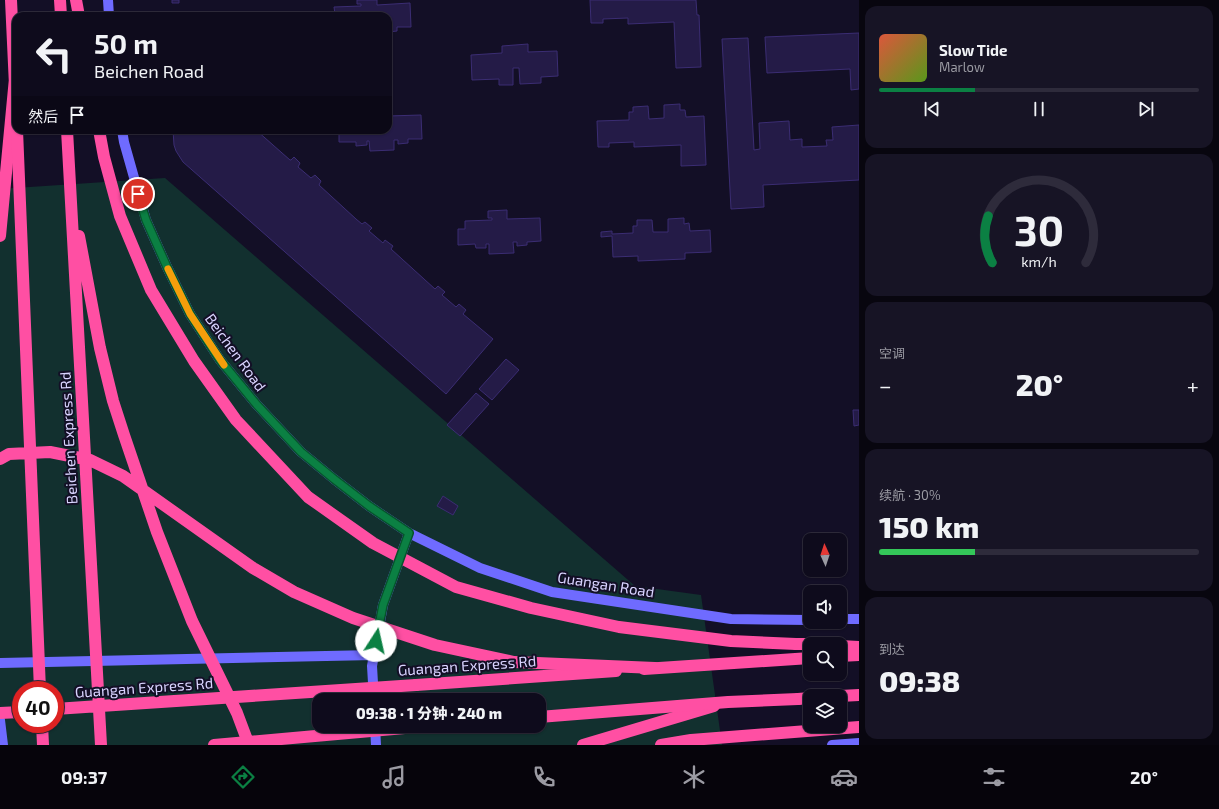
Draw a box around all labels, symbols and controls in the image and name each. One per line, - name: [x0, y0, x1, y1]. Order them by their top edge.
- text: 50 m: [94, 26, 158, 60]
- icon: left: [28, 28, 80, 80]
- text: Slow Tide: [939, 41, 1007, 59]
- text: Marlow: [939, 59, 985, 75]
- text: Beichen Road: [94, 60, 204, 82]
- icon: previous: [921, 98, 943, 120]
- icon: pause: [1028, 98, 1050, 120]
- icon: next: [1135, 98, 1157, 120]
- icon: arrive: [66, 104, 88, 126]
- text: 然后: [28, 107, 58, 125]
- pin: [121, 177, 155, 211]
- icon: arrive: [127, 183, 149, 205]
- text: 30: [1014, 203, 1064, 253]
- text: km/h: [1021, 252, 1057, 269]
- street label: Beichen Road: [202, 310, 270, 394]
- text: 空调: [879, 345, 905, 361]
- text: 20°: [1016, 366, 1063, 402]
- street label: Beichen Express Rd: [56, 371, 80, 505]
- text: −: [879, 372, 892, 398]
- text: +: [1187, 372, 1199, 398]
- text: 续航 · 30%: [879, 487, 941, 503]
- text: 150 km: [879, 508, 979, 544]
- north arrow: [803, 533, 847, 577]
- map controls: [803, 533, 847, 733]
- street label: Guangan Road: [556, 567, 656, 601]
- button: sound: [803, 585, 847, 629]
- position arrow: [355, 620, 397, 662]
- button: search: [803, 637, 847, 681]
- text: 到达: [879, 641, 905, 657]
- street label: Guangan Express Rd: [397, 651, 537, 679]
- text: 09:38: [879, 662, 961, 698]
- street label: Guangan Express Rd: [74, 673, 214, 701]
- speed limit sign: 40: [12, 681, 64, 733]
- button: layers: [803, 689, 847, 733]
- text: 09:38 · 1 分钟 · 240 m: [356, 704, 502, 722]
- icon: directions: [229, 763, 257, 791]
- icon: music: [380, 763, 408, 791]
- icon: phone: [530, 763, 558, 791]
- icon: climate: [680, 763, 708, 791]
- icon: car: [830, 763, 858, 791]
- icon: filters: [980, 763, 1008, 791]
- text: 09:37: [61, 766, 107, 788]
- text: 20°: [1130, 766, 1158, 788]

